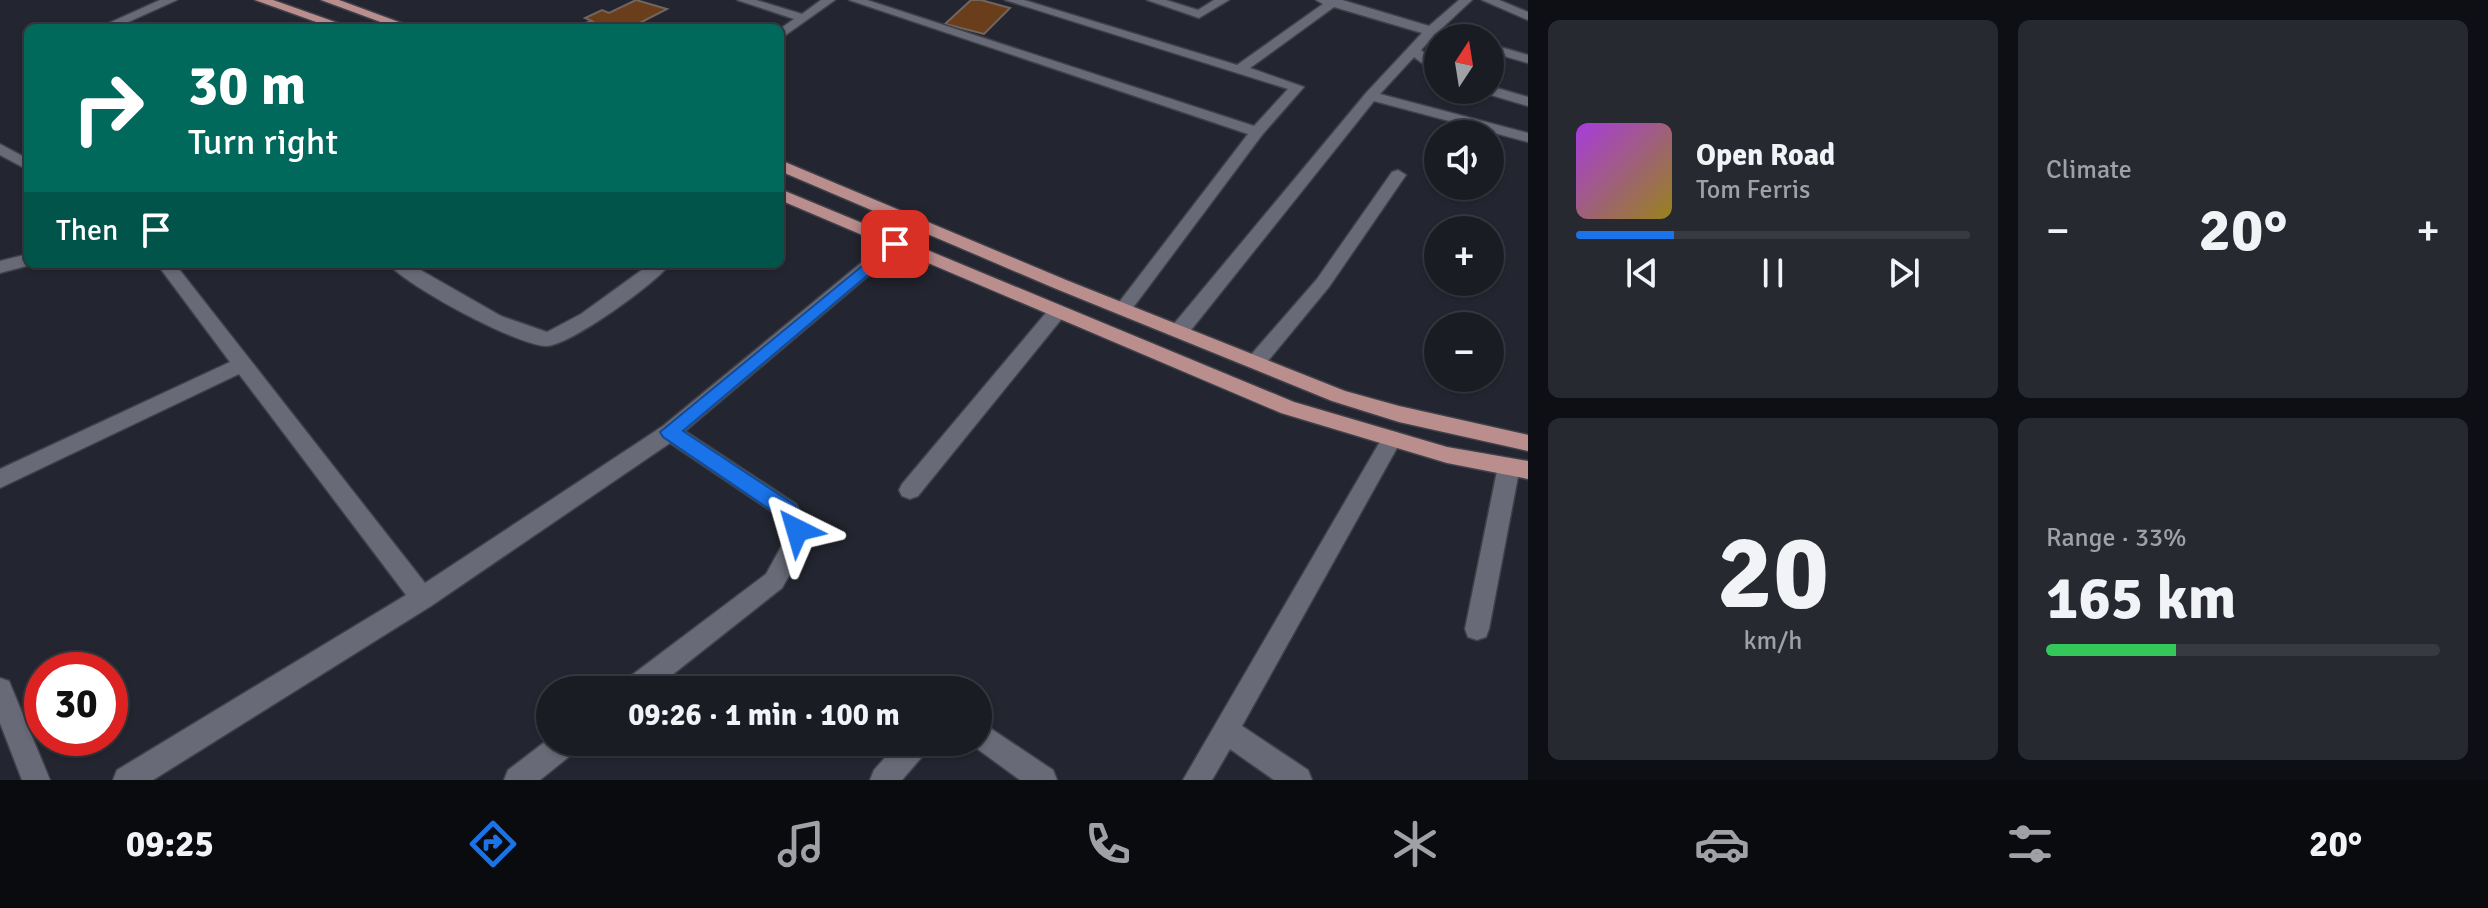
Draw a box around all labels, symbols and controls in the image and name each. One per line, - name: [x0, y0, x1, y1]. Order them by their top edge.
- north arrow: [1424, 24, 1504, 104]
- map controls: [1424, 24, 1504, 392]
- text: 30 m: [188, 51, 306, 120]
- icon: right: [56, 56, 160, 160]
- text: Turn right: [188, 120, 338, 165]
- button: sound: [1424, 120, 1504, 200]
- text: Open Road: [1696, 137, 1835, 174]
- text: Climate: [2046, 154, 2132, 186]
- text: Tom Ferris: [1696, 174, 1810, 206]
- text: 20°: [2199, 194, 2287, 268]
- text: −: [2046, 204, 2070, 258]
- text: +: [2416, 204, 2440, 258]
- icon: arrive: [134, 208, 178, 252]
- pin: [861, 210, 929, 278]
- text: Then: [56, 212, 118, 249]
- button: +: [1424, 216, 1504, 296]
- icon: arrive: [873, 222, 917, 266]
- icon: previous: [1620, 251, 1664, 295]
- icon: pause: [1751, 251, 1795, 295]
- icon: next: [1882, 251, 1926, 295]
- button: −: [1424, 312, 1504, 392]
- position arrow: [755, 488, 839, 572]
- text: 20: [1717, 509, 1829, 637]
- text: Range · 33%: [2046, 522, 2187, 554]
- text: 165 km: [2046, 562, 2236, 636]
- text: km/h: [1744, 625, 1802, 657]
- speed limit sign: 30: [24, 652, 128, 756]
- text: 09:26 · 1 min · 100 m: [628, 697, 900, 734]
- icon: directions: [465, 816, 521, 872]
- icon: music: [773, 816, 829, 872]
- icon: phone: [1080, 816, 1136, 872]
- icon: climate: [1387, 816, 1443, 872]
- icon: car: [1694, 816, 1750, 872]
- icon: filters: [2002, 816, 2058, 872]
- text: 09:25: [126, 822, 214, 867]
- text: 20°: [2309, 822, 2362, 867]

